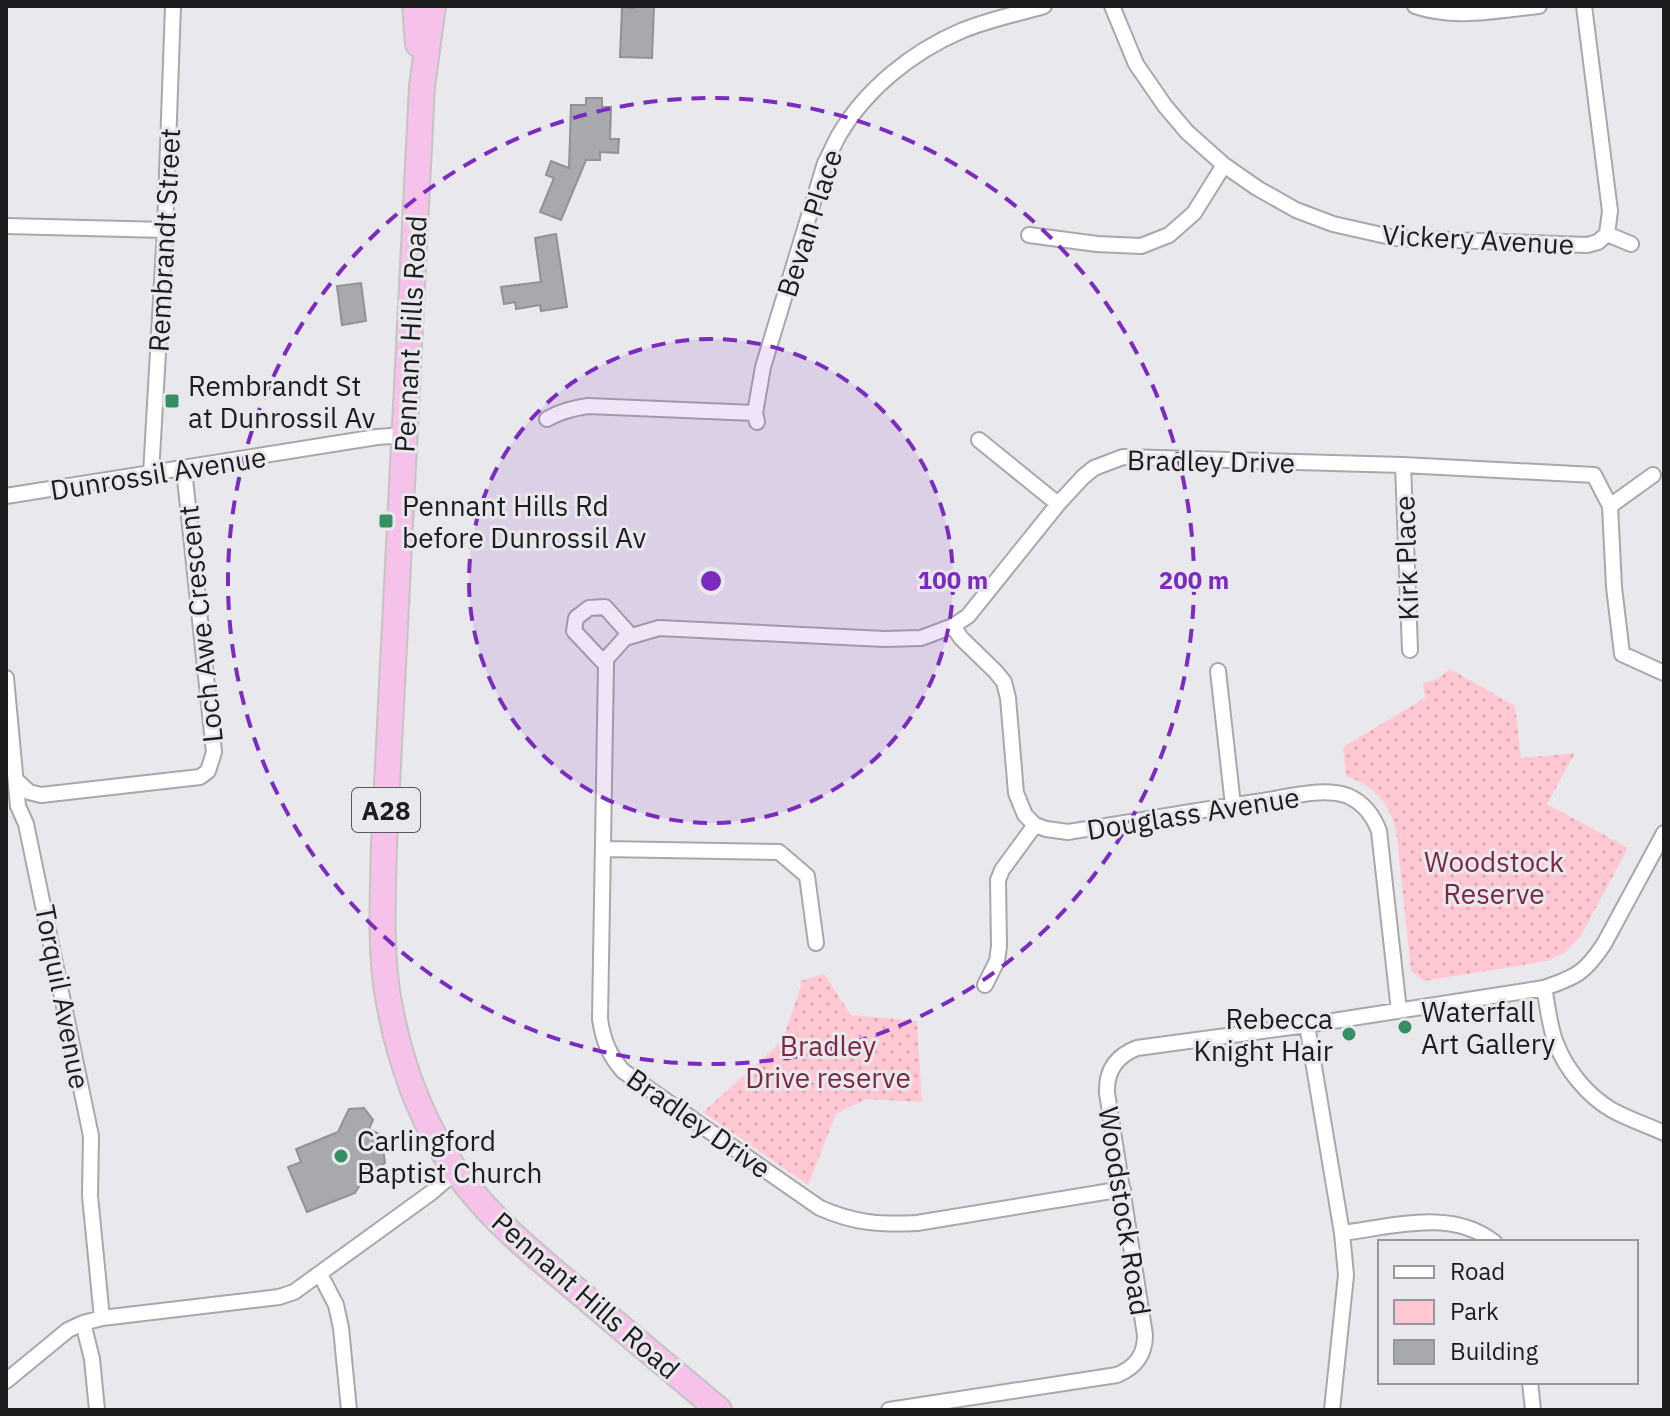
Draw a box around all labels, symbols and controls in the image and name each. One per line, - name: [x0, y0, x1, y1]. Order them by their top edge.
- street label: Rembrandt Street: [140, 127, 188, 353]
- street label: Bevan Place: [768, 144, 850, 302]
- street label: Pennant Hills Road: [385, 214, 435, 454]
- street label: Vickery Avenue: [1381, 215, 1575, 263]
- place label: Rembrandt St at Dunrossil Av: [188, 367, 376, 436]
- marker: Rembrandt St at Dunrossil Av: [163, 392, 181, 410]
- street label: Dunrossil Avenue: [47, 438, 269, 508]
- street label: Bradley Drive: [1127, 441, 1295, 481]
- place label: Pennant Hills Rd before Dunrossil Av: [402, 487, 646, 556]
- street label: Kirk Place: [1385, 495, 1427, 621]
- street label: Loch Awe Crescent: [169, 503, 231, 745]
- marker: Pennant Hills Rd before Dunrossil Av: [377, 512, 395, 530]
- text: 100 m: [918, 564, 988, 596]
- text: 200 m: [1159, 564, 1229, 596]
- centre of rings: [697, 567, 725, 595]
- street label: Douglass Avenue: [1084, 778, 1302, 848]
- road number: A28: [352, 788, 420, 832]
- park label: Woodstock Reserve: [1424, 843, 1564, 912]
- street label: Torquil Avenue: [27, 902, 99, 1092]
- place label: Waterfall Art Gallery: [1421, 993, 1555, 1062]
- place label: Rebecca Knight Hair: [1193, 1000, 1333, 1069]
- marker: Waterfall Art Gallery: [1396, 1018, 1414, 1036]
- marker: Rebecca Knight Hair: [1340, 1025, 1358, 1043]
- park label: Bradley Drive reserve: [745, 1027, 911, 1096]
- street label: Bradley Drive: [620, 1060, 778, 1186]
- street label: Woodstock Road: [1090, 1104, 1160, 1318]
- place label: Carlingford Baptist Church: [357, 1122, 542, 1191]
- marker: Carlingford Baptist Church: [332, 1147, 350, 1165]
- street label: Pennant Hills Road: [484, 1203, 688, 1387]
- legend: [1378, 1240, 1638, 1384]
- text: Road: [1450, 1255, 1505, 1287]
- text: Park: [1450, 1295, 1499, 1327]
- text: Building: [1450, 1335, 1538, 1367]

